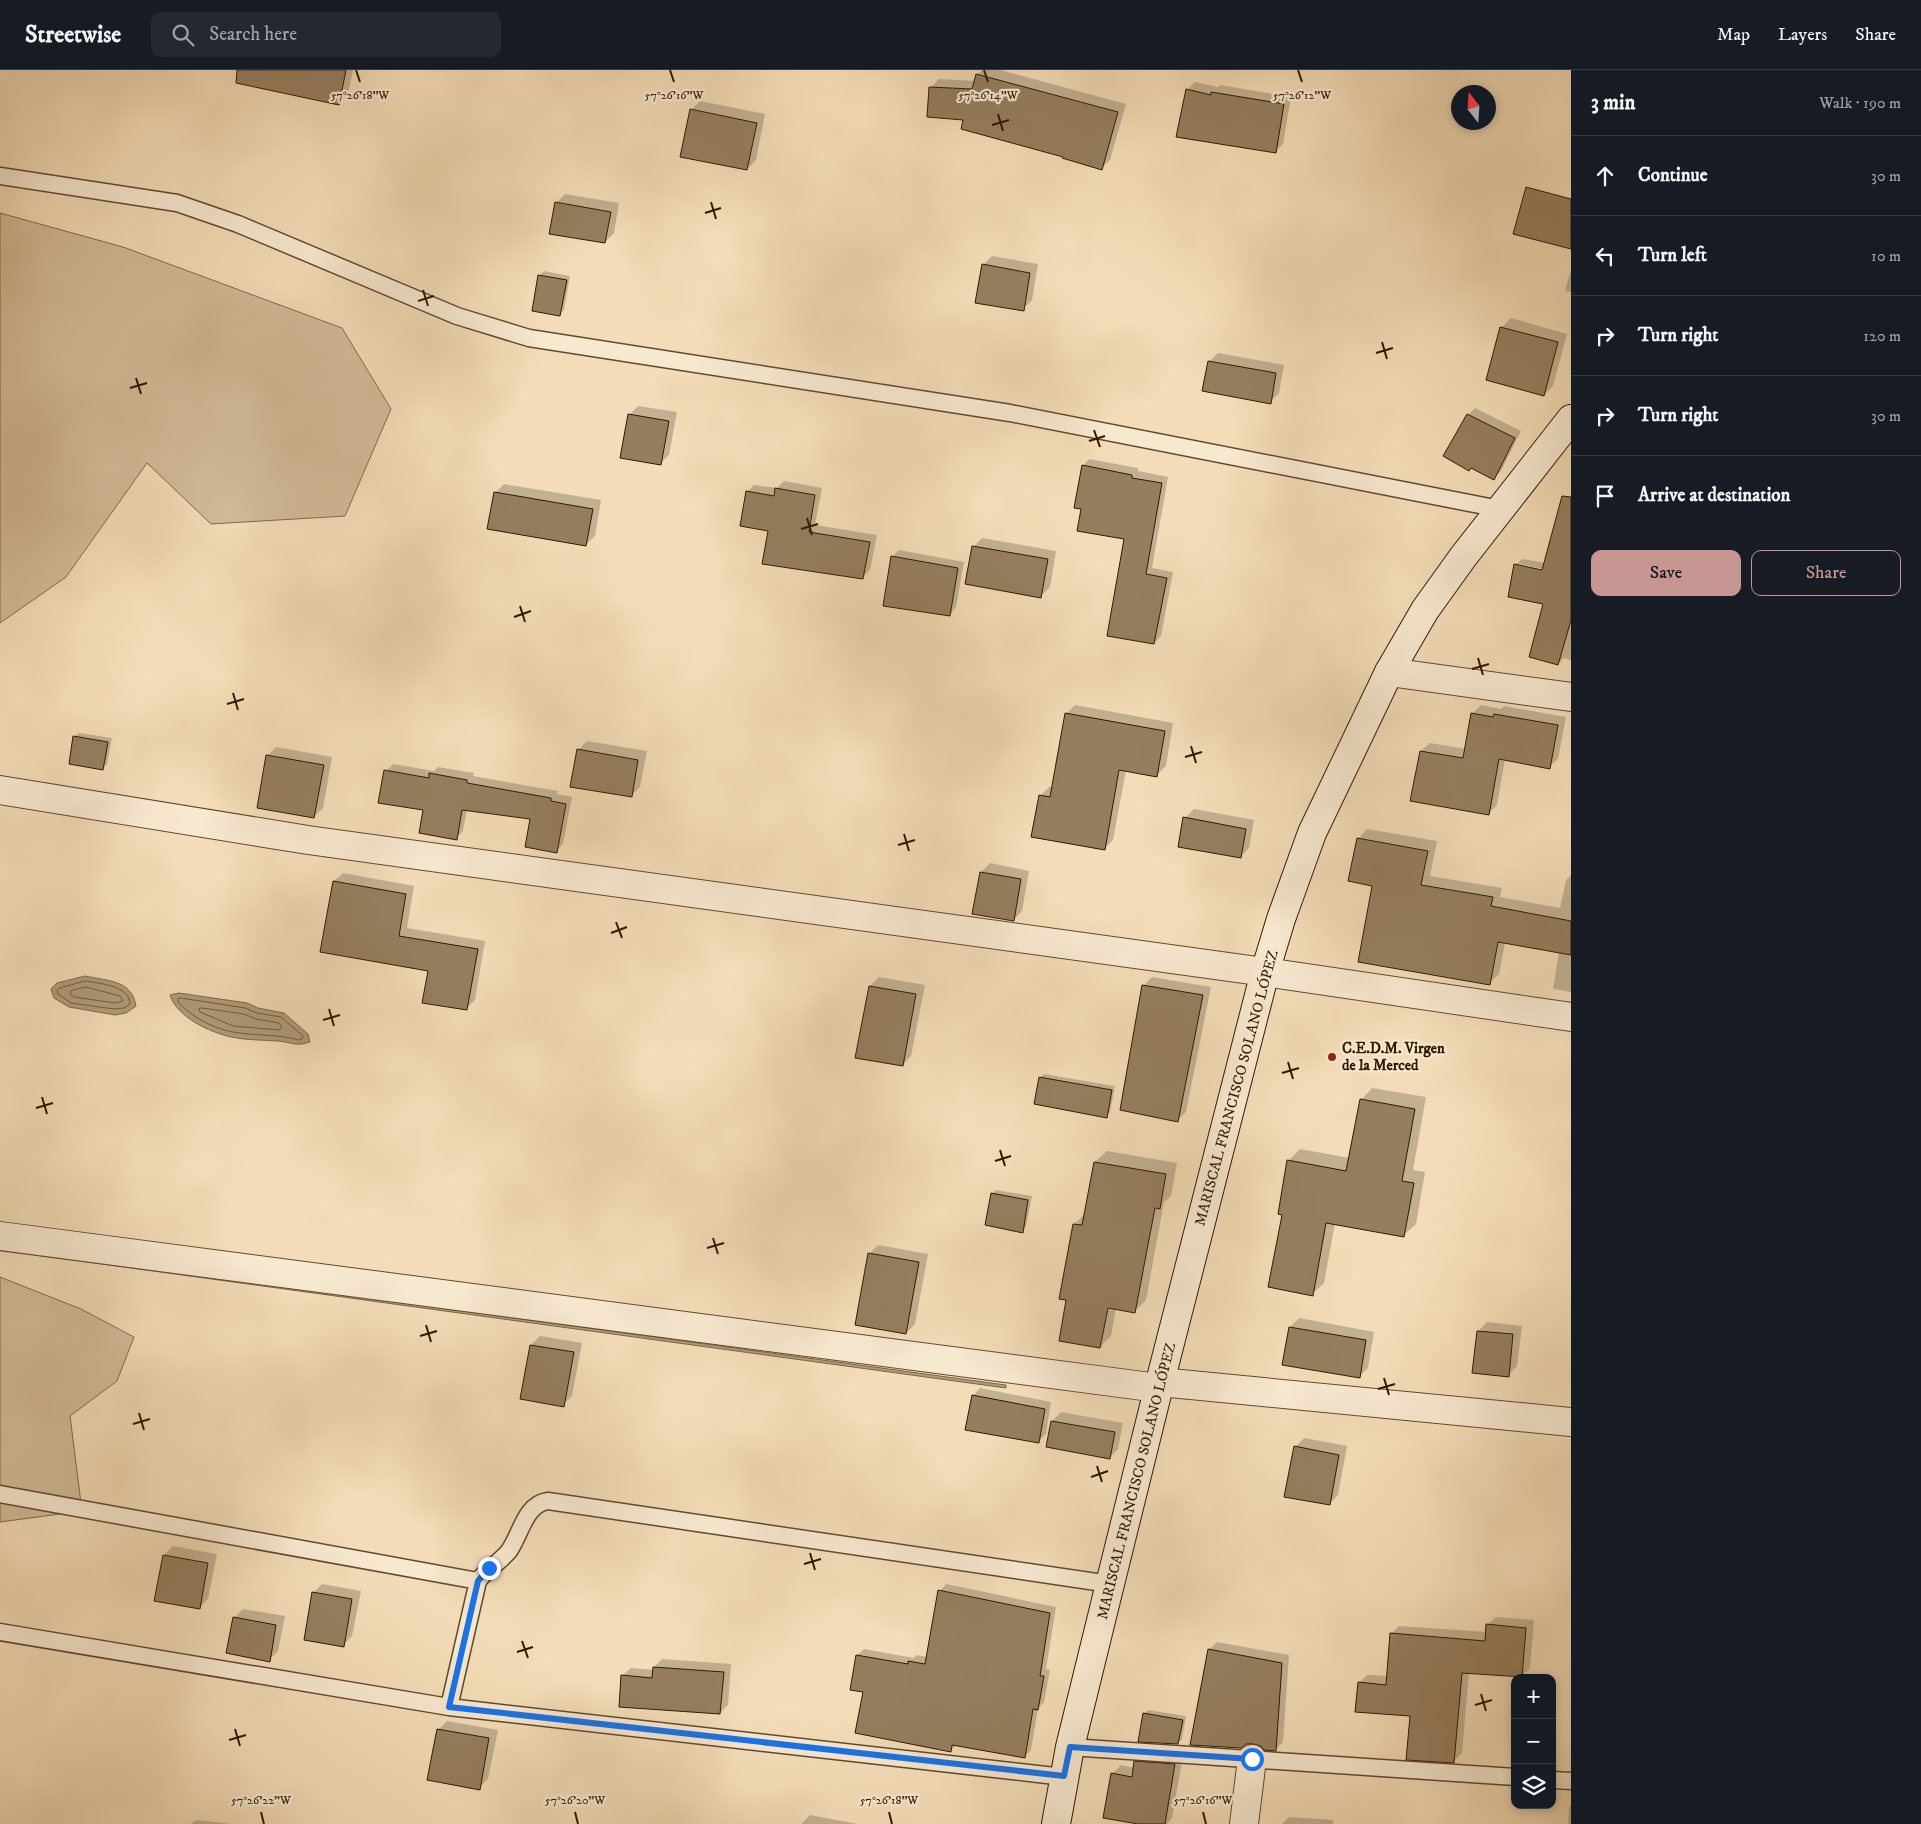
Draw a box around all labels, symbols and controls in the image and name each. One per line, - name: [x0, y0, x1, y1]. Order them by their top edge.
- search box: [151, 12, 501, 57]
- text: Streetwise: [25, 20, 121, 50]
- icon: search: [169, 21, 197, 49]
- text: Search here: [209, 23, 297, 46]
- text: Map: [1717, 24, 1750, 46]
- text: Layers: [1778, 24, 1827, 46]
- text: Share: [1855, 24, 1896, 46]
- north arrow: [1451, 85, 1496, 130]
- text: 57°26'18"W: [331, 88, 390, 103]
- text: 57°26'16"W: [645, 88, 704, 103]
- text: 57°26'14"W: [958, 88, 1019, 103]
- text: 57°26'12"W: [1273, 88, 1332, 103]
- text: 3 min: [1591, 90, 1636, 116]
- text: Walk · 190 m: [1819, 93, 1901, 113]
- icon: ahead: [1591, 162, 1619, 190]
- text: Continue: [1638, 164, 1708, 187]
- text: 30 m: [1871, 166, 1901, 186]
- icon: left: [1591, 242, 1619, 270]
- text: Turn left: [1638, 244, 1707, 267]
- text: 10 m: [1871, 246, 1901, 266]
- icon: right: [1591, 322, 1619, 350]
- text: Turn right: [1638, 324, 1718, 347]
- text: 120 m: [1863, 326, 1901, 346]
- icon: right: [1591, 402, 1619, 430]
- text: Turn right: [1638, 404, 1718, 427]
- text: 30 m: [1871, 406, 1901, 426]
- icon: arrive: [1591, 482, 1619, 510]
- text: Arrive at destination: [1638, 484, 1790, 507]
- button: Save: [1591, 550, 1741, 596]
- button: Share: [1751, 550, 1901, 596]
- street label: MARISCAL FRANCISCO SOLANO LÓPEZ: [1190, 948, 1283, 1228]
- place label: C.E.D.M. Virgen de la Merced: [1342, 1039, 1445, 1075]
- marker: C.E.D.M. Virgen de la Merced: [1326, 1051, 1338, 1063]
- street label: MARISCAL FRANCISCO SOLANO LÓPEZ: [1093, 1340, 1180, 1622]
- route end: [478, 1557, 501, 1580]
- map controls: [1511, 1674, 1556, 1809]
- button: +: [1511, 1674, 1556, 1719]
- button: −: [1511, 1719, 1556, 1764]
- route start: [1241, 1748, 1264, 1771]
- button: layers: [1511, 1764, 1556, 1809]
- text: 57°26'22"W: [231, 1793, 292, 1808]
- text: 57°26'20"W: [545, 1793, 606, 1808]
- text: 57°26'18"W: [860, 1793, 919, 1808]
- text: 57°26'16"W: [1174, 1793, 1233, 1808]

